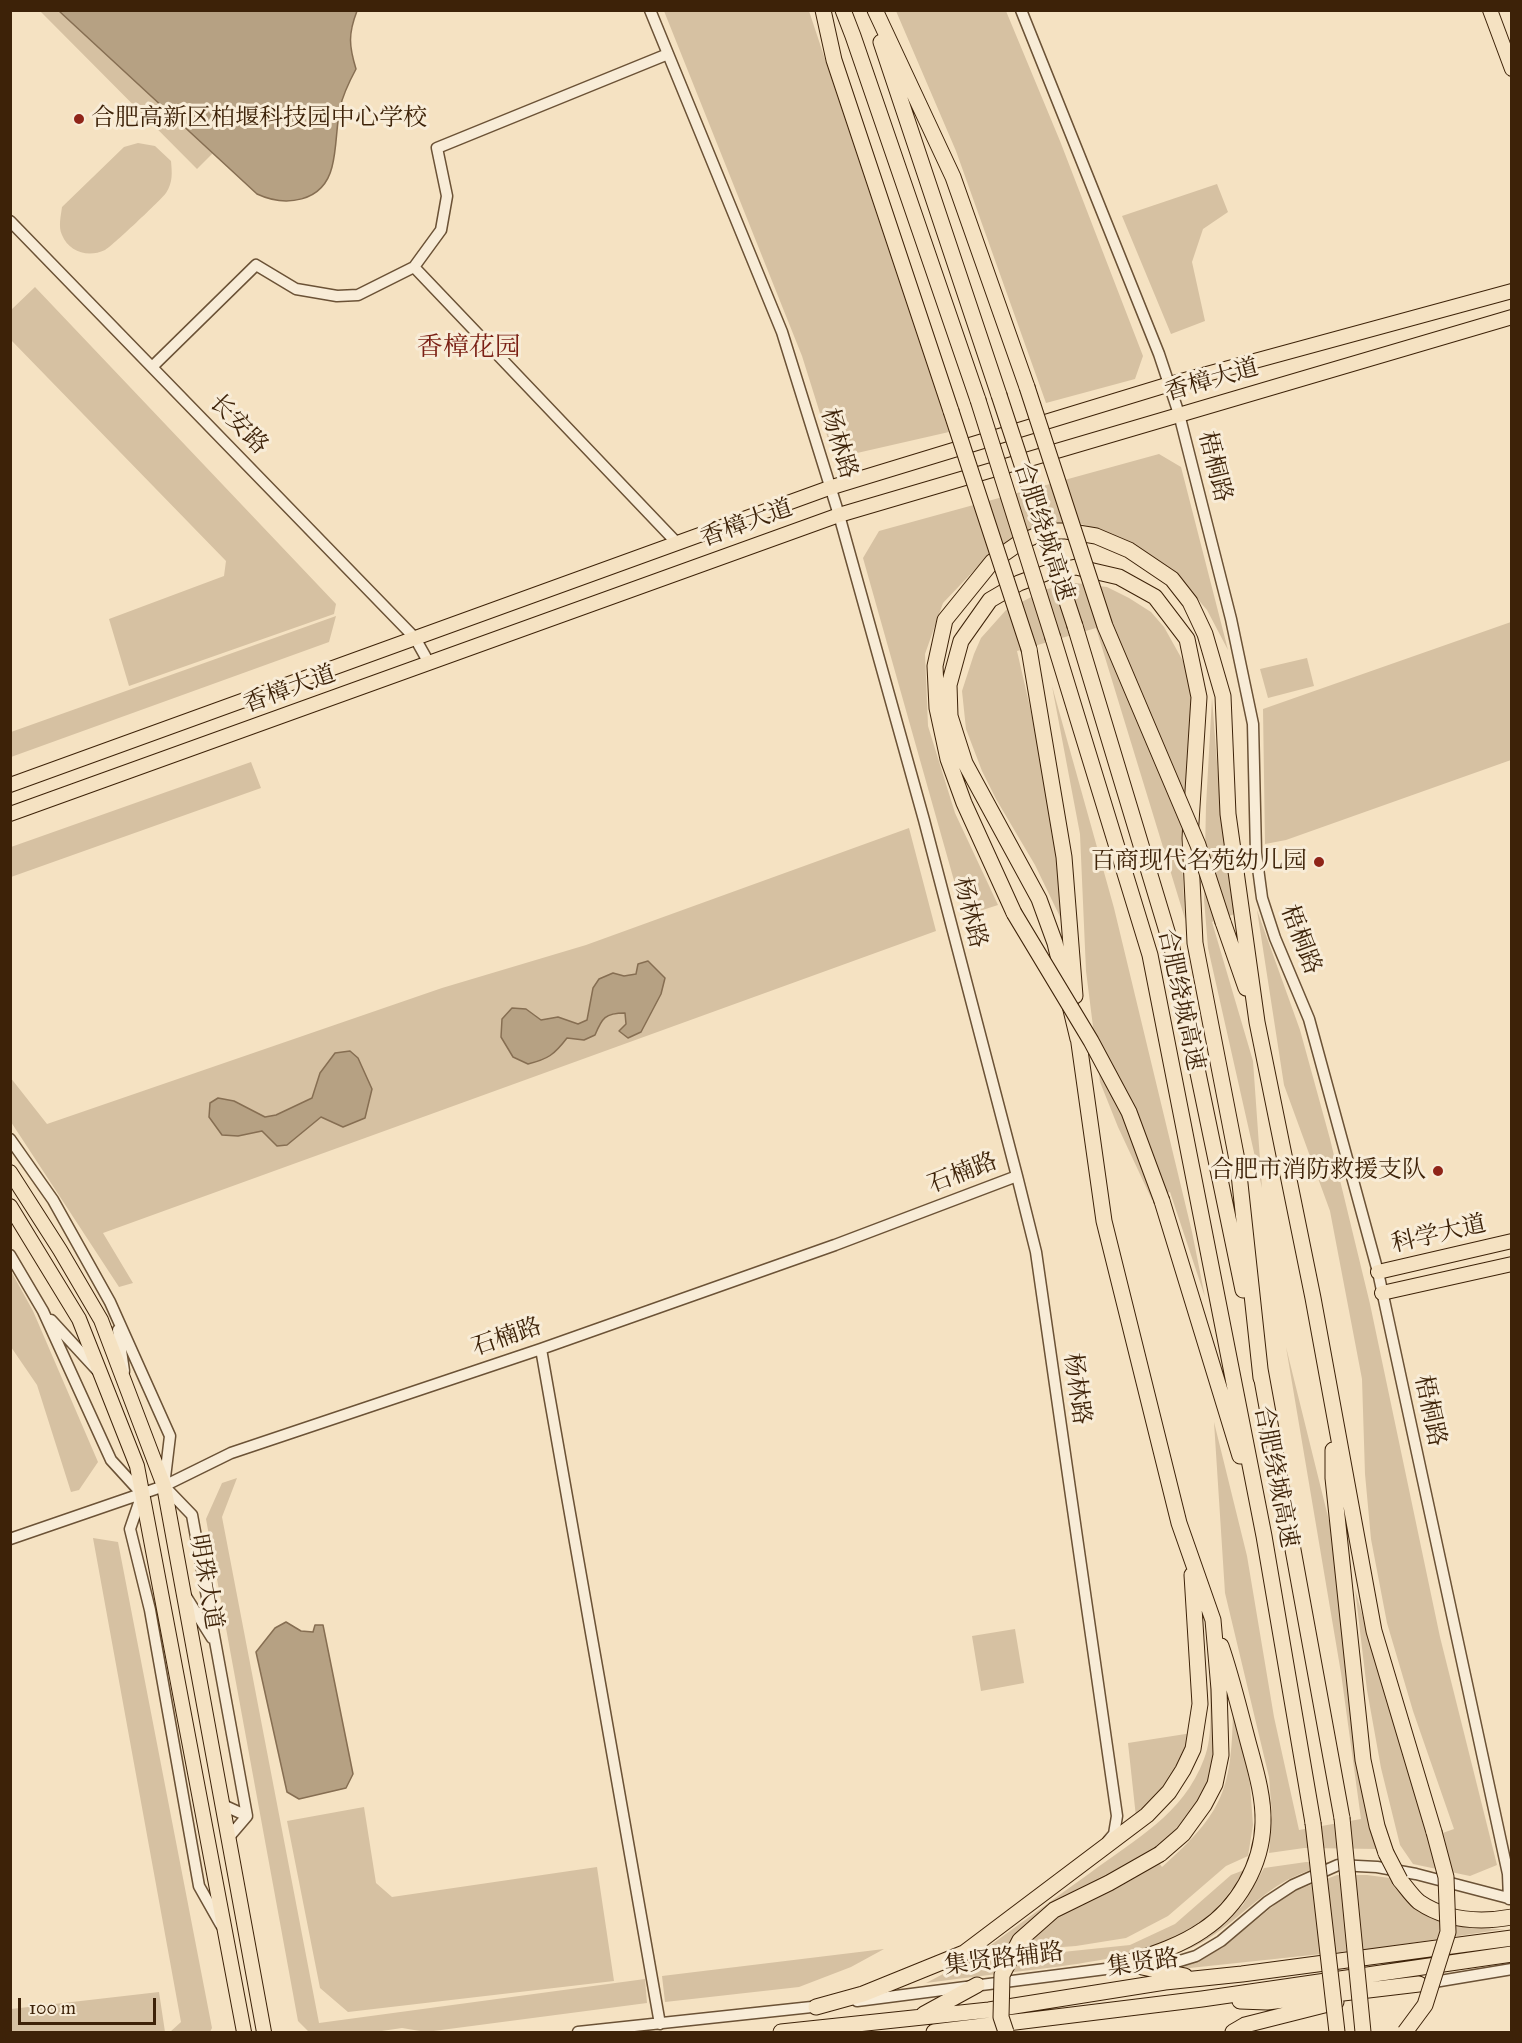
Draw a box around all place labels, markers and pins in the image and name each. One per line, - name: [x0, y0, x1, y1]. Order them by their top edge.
- place label: 合肥高新区柏堰科技园中心学校: [91, 105, 427, 133]
- marker: 合肥高新区柏堰科技园中心学校: [72, 112, 86, 126]
- place label: 百商现代名苑幼儿园: [1091, 848, 1307, 876]
- marker: 百商现代名苑幼儿园: [1312, 855, 1326, 869]
- place label: 合肥市消防救援支队: [1210, 1157, 1426, 1185]
- marker: 合肥市消防救援支队: [1431, 1164, 1445, 1178]

